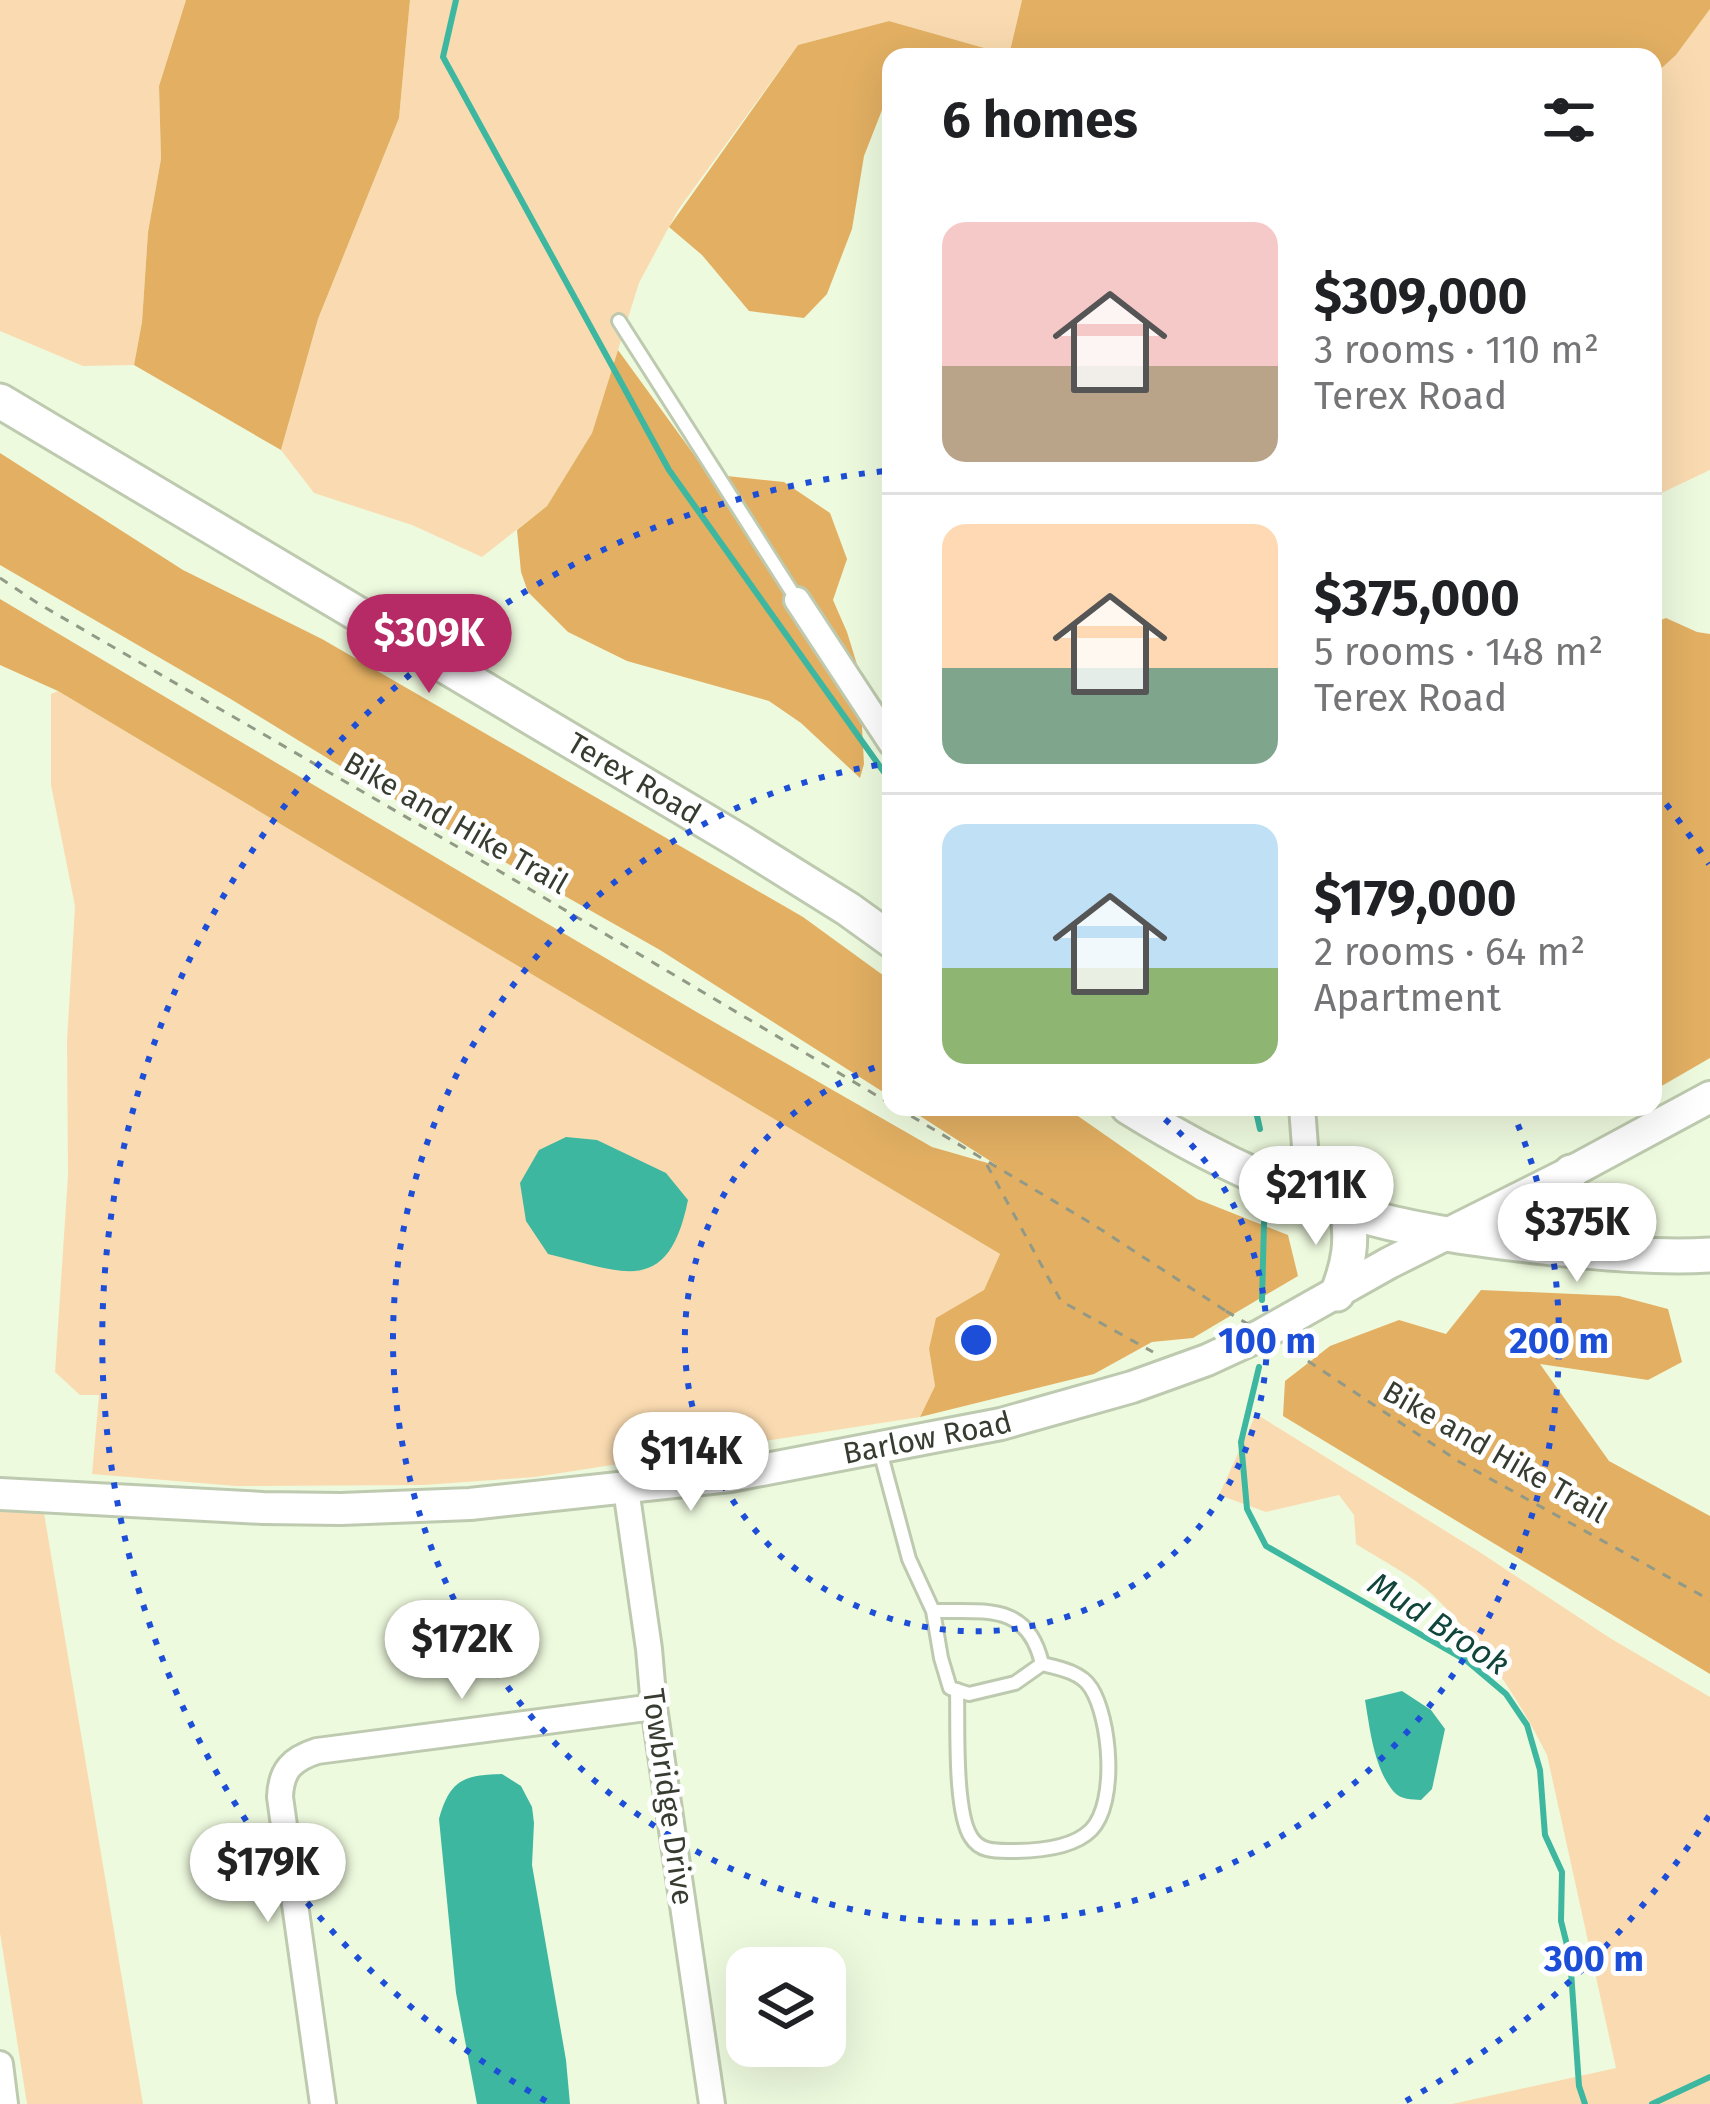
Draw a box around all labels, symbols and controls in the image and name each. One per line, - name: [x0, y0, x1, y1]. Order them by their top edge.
- icon: filters: [1536, 87, 1602, 153]
- text: 6 homes: [942, 89, 1138, 151]
- text: $309,000: [1314, 265, 1527, 327]
- icon: home: [1038, 270, 1182, 414]
- text: 3 rooms · 110 m²: [1314, 327, 1599, 373]
- text: Terex Road: [1314, 373, 1507, 419]
- text: $375,000: [1314, 567, 1520, 629]
- icon: home: [1038, 572, 1182, 716]
- pin: $309K: [345, 594, 513, 696]
- text: $309K: [374, 610, 484, 656]
- text: 5 rooms · 148 m²: [1314, 629, 1603, 675]
- text: Terex Road: [1314, 675, 1507, 721]
- street label: Terex Road: [561, 725, 707, 832]
- street label: Bike and Hike Trail: [338, 744, 575, 902]
- text: $179,000: [1314, 867, 1517, 929]
- icon: home: [1038, 872, 1182, 1016]
- text: 2 rooms · 64 m²: [1314, 929, 1585, 975]
- text: Apartment: [1314, 975, 1501, 1021]
- pin: $211K: [1232, 1146, 1400, 1248]
- text: $211K: [1266, 1162, 1366, 1208]
- pin: $375K: [1493, 1183, 1661, 1285]
- text: $375K: [1525, 1199, 1629, 1245]
- centre of rings: [955, 1319, 997, 1361]
- text: 100 m: [1218, 1319, 1316, 1363]
- text: 200 m: [1509, 1319, 1609, 1363]
- street label: Bike and Hike Trail: [1377, 1373, 1614, 1531]
- street label: Barlow Road: [840, 1404, 1016, 1472]
- pin: $114K: [607, 1412, 775, 1514]
- text: $114K: [640, 1428, 742, 1474]
- water label: Mud Brook: [1360, 1563, 1516, 1684]
- pin: $172K: [378, 1600, 546, 1702]
- text: $172K: [412, 1616, 512, 1662]
- street label: Towbridge Drive: [635, 1686, 701, 1908]
- pin: $179K: [184, 1823, 352, 1925]
- text: $179K: [217, 1839, 319, 1885]
- text: 300 m: [1543, 1937, 1644, 1981]
- map controls: [726, 1947, 846, 2067]
- button: layers: [726, 1947, 846, 2067]

